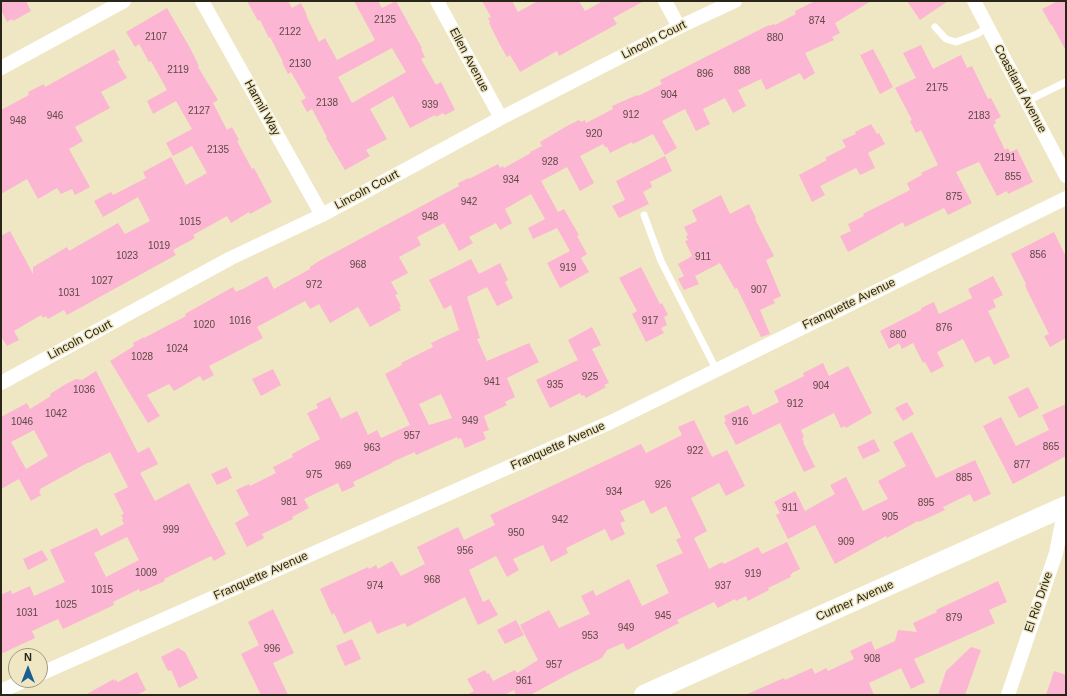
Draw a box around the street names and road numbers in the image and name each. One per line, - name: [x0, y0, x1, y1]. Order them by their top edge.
- street label: Lincoln Court: [619, 18, 689, 62]
- street label: Ellen Avenue: [446, 25, 492, 95]
- street label: Coastland Avenue: [991, 42, 1049, 136]
- street label: Harmil Way: [241, 78, 283, 138]
- street label: Lincoln Court: [332, 167, 402, 213]
- street label: Franquette Avenue: [800, 275, 898, 333]
- street label: Lincoln Court: [45, 317, 115, 363]
- street label: Franquette Avenue: [509, 419, 607, 473]
- street label: Franquette Avenue: [212, 549, 310, 603]
- street label: El Rio Drive: [1022, 570, 1056, 634]
- street label: Curtner Avenue: [814, 577, 896, 625]

